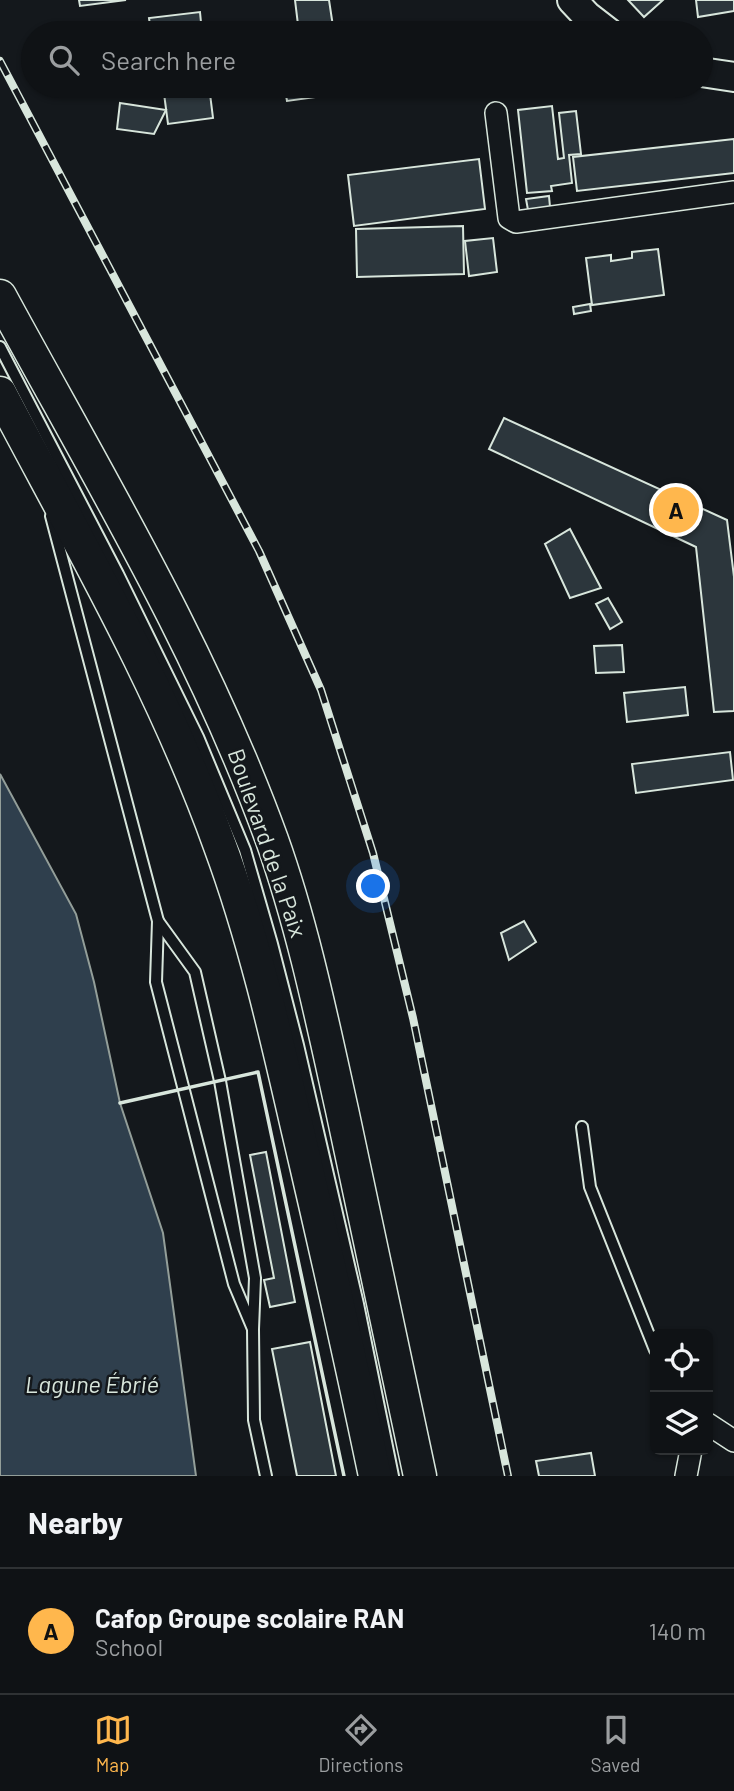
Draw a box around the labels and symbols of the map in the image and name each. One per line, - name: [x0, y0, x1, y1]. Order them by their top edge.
- pin: A: [653, 484, 699, 536]
- street label: Boulevard de la Paix: [223, 745, 313, 941]
- your location: [356, 869, 390, 903]
- water label: Lagune Ébrié: [25, 1369, 159, 1398]

